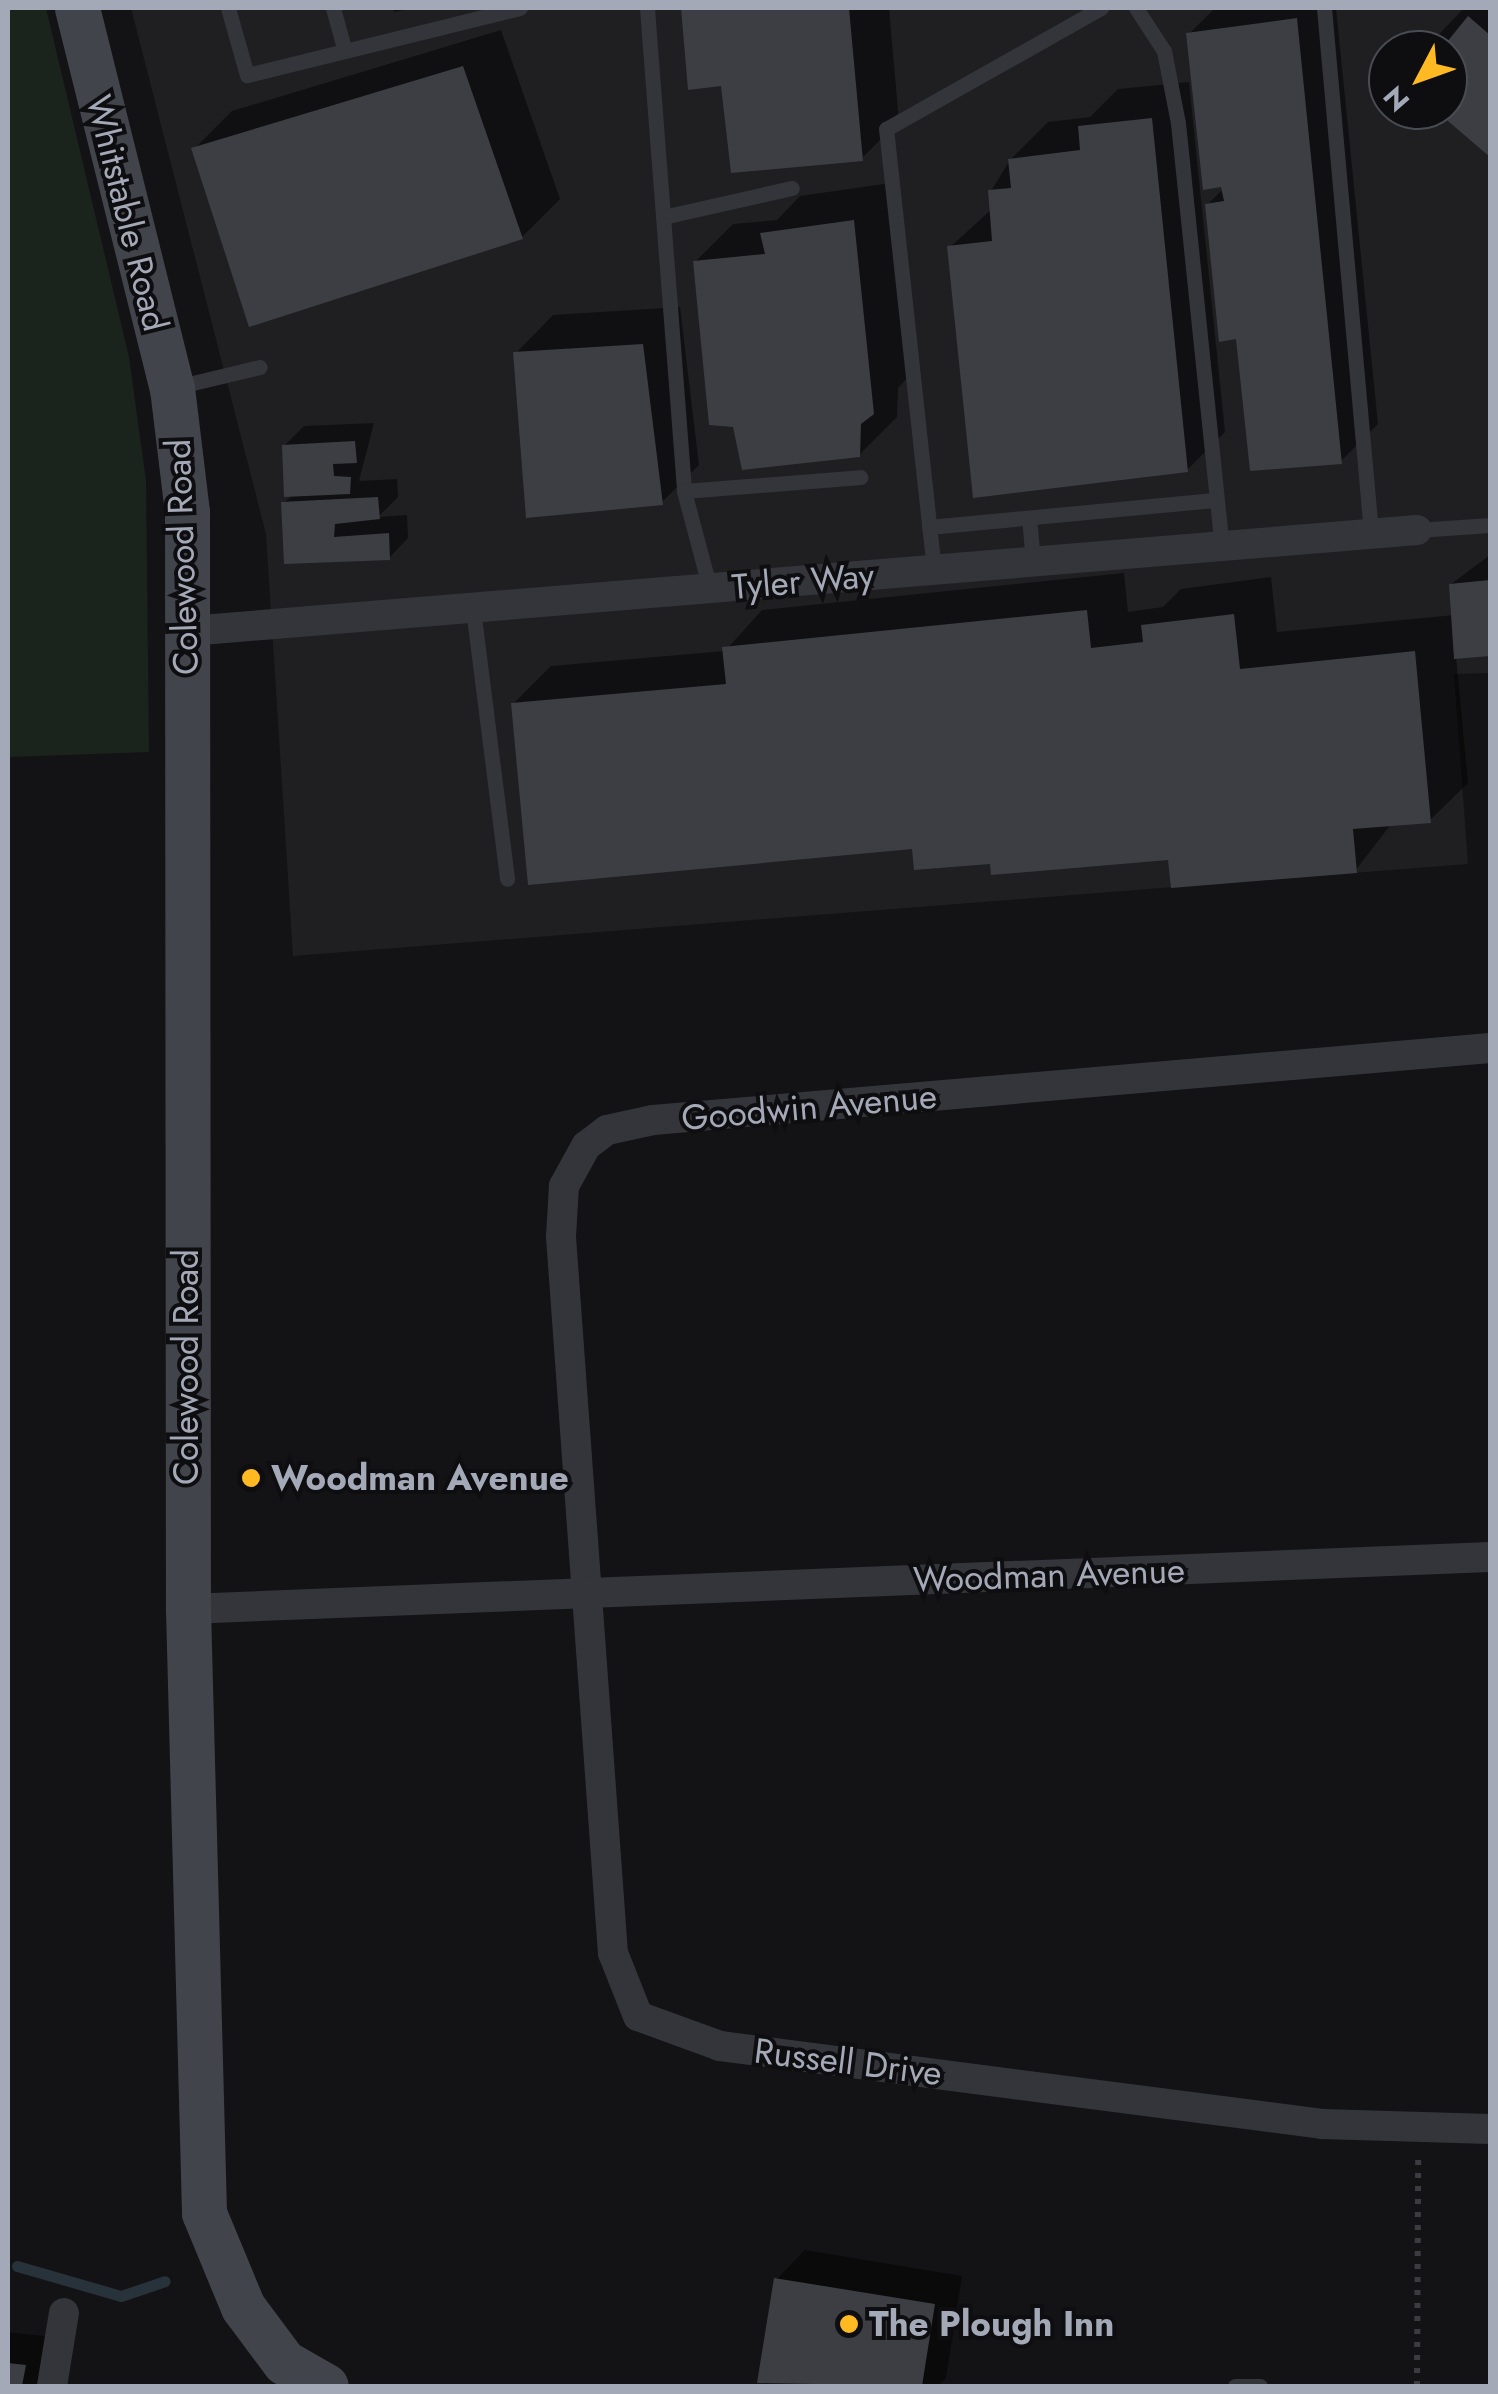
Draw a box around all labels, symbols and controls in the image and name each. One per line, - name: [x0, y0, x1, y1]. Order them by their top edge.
- north arrow: [1368, 30, 1468, 130]
- text: N: [1374, 77, 1419, 121]
- street label: Whitstable Road: [77, 91, 177, 335]
- street label: Colewood Road: [157, 438, 207, 676]
- street label: Tyler Way: [730, 554, 876, 608]
- street label: Goodwin Avenue: [680, 1075, 938, 1139]
- street label: Colewood Road: [165, 1249, 207, 1485]
- place label: Woodman Avenue: [271, 1457, 569, 1499]
- marker: Woodman Avenue: [240, 1467, 262, 1489]
- street label: Woodman Avenue: [912, 1549, 1186, 1601]
- street label: Russell Drive: [752, 2030, 944, 2094]
- place label: The Plough Inn: [869, 2303, 1114, 2345]
- marker: The Plough Inn: [838, 2313, 860, 2335]

